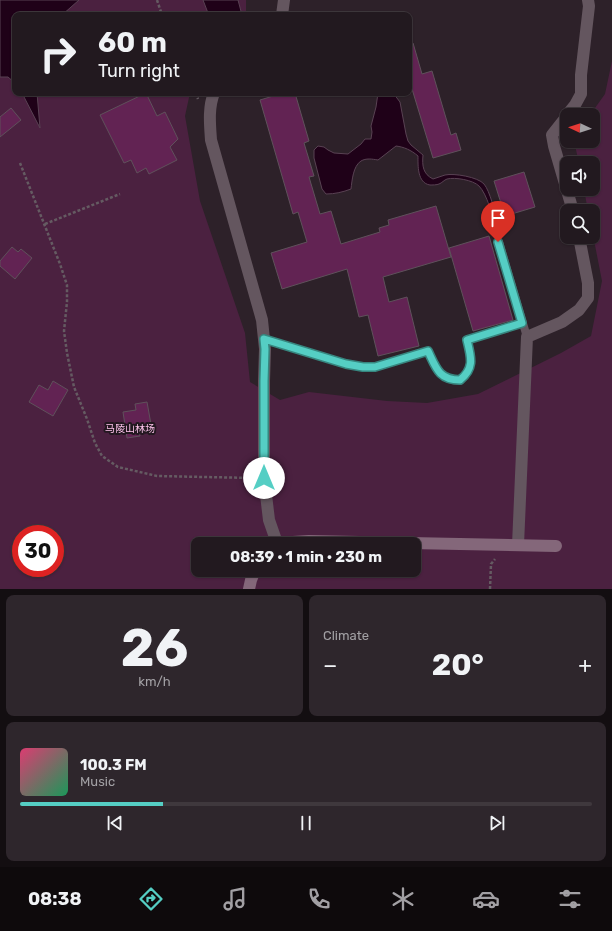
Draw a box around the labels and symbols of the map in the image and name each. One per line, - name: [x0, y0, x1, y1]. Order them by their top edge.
- north arrow: [560, 108, 600, 148]
- pin: [481, 201, 515, 242]
- park label: 马陵山林场: [105, 423, 155, 435]
- position arrow: [243, 457, 285, 499]
- speed limit sign: 30: [12, 525, 64, 577]

